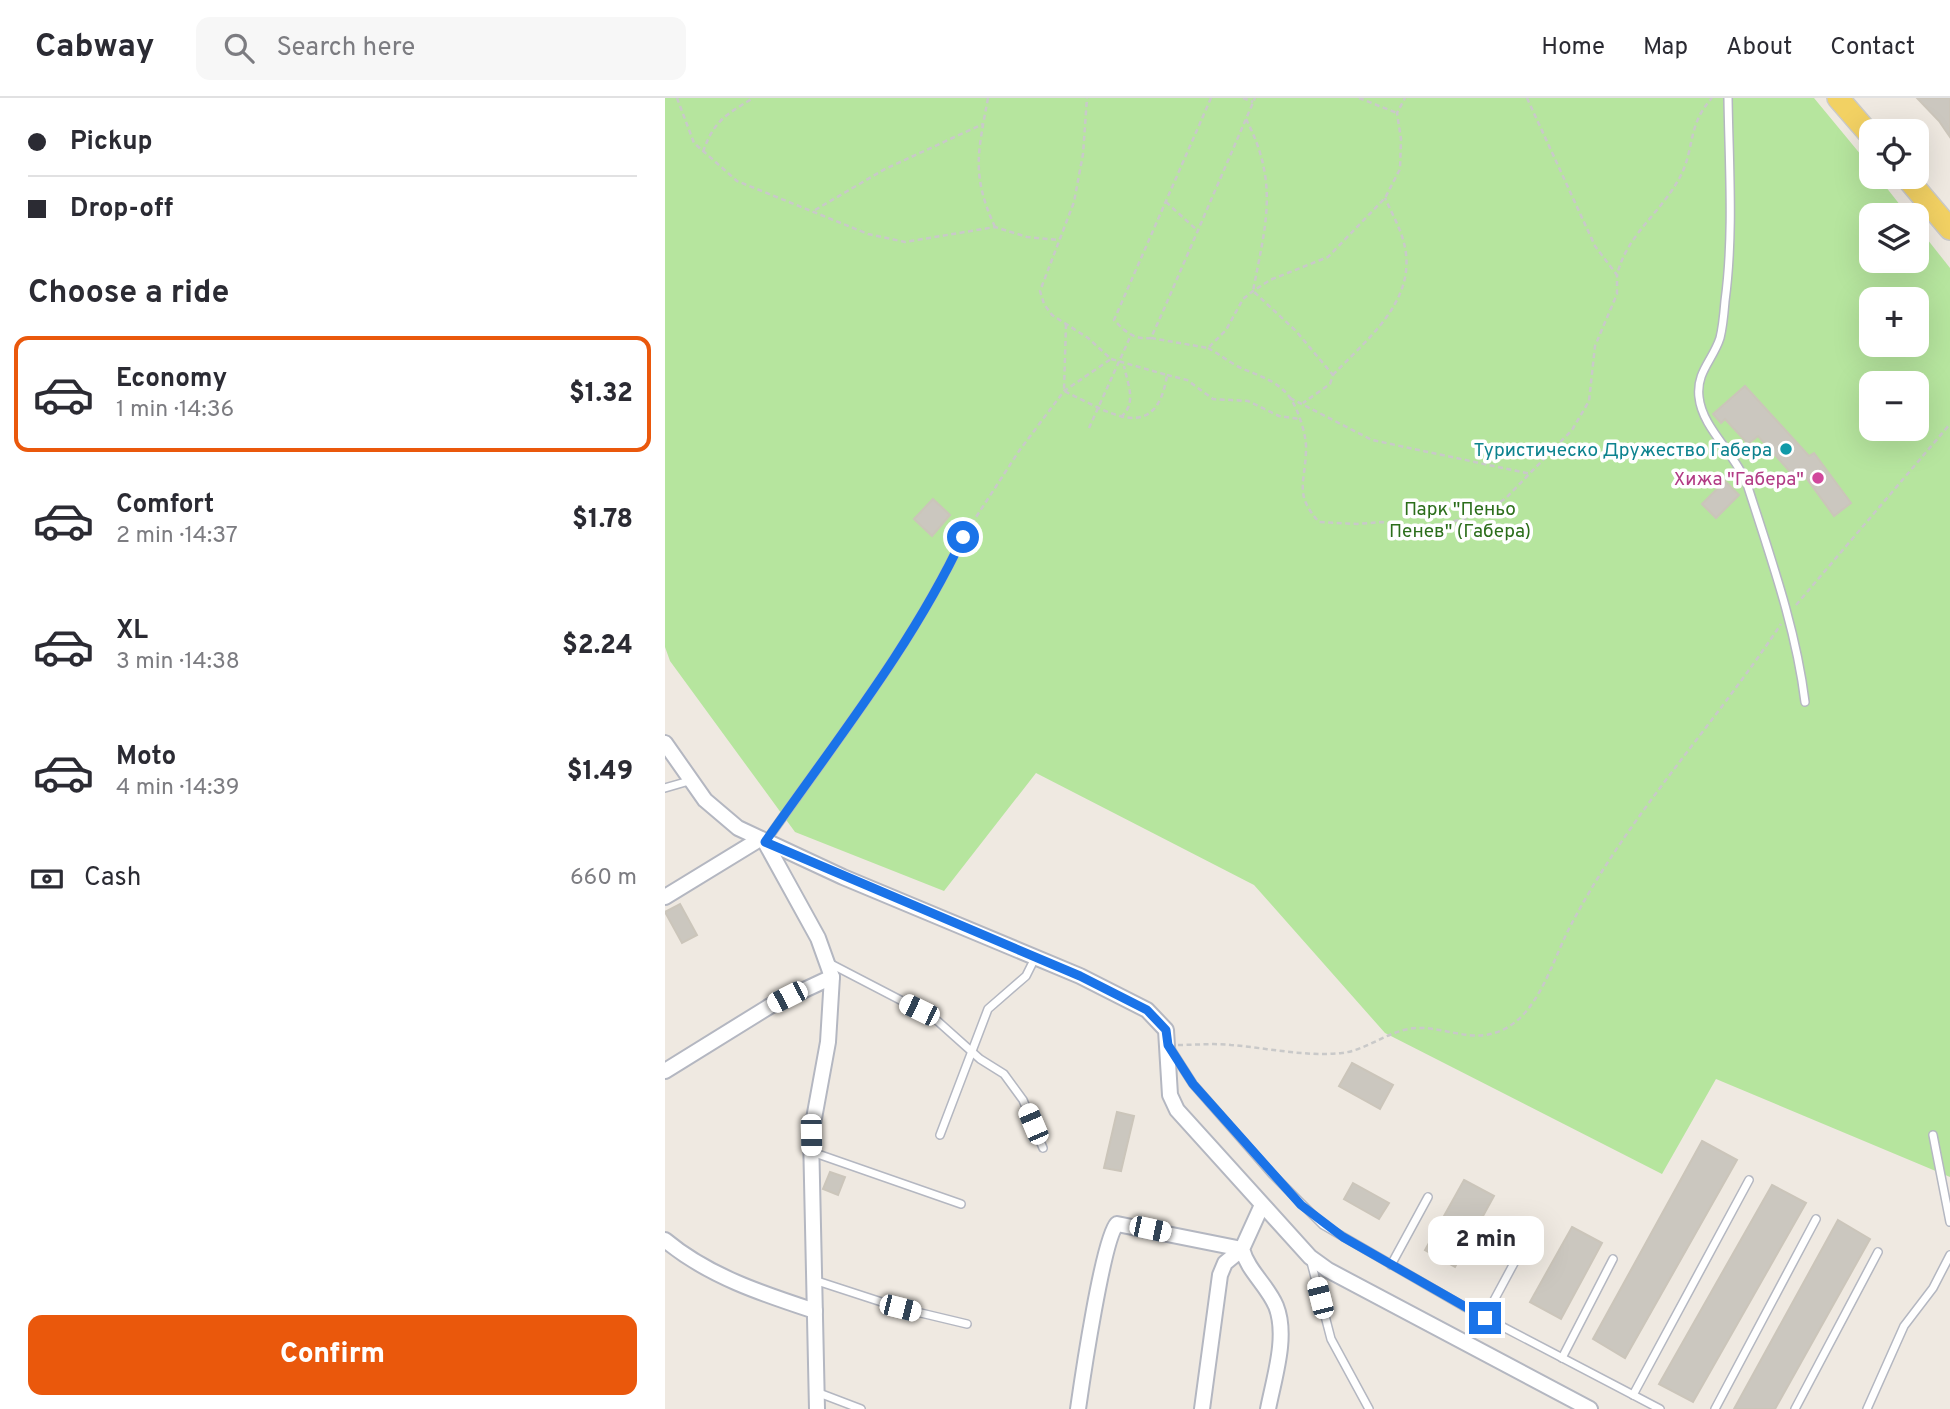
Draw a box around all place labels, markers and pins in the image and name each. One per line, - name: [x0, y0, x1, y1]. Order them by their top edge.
- place label: Туристическо Дружество Габера: [1474, 439, 1772, 463]
- marker: Туристическо Дружество Габера: [1778, 441, 1794, 457]
- place label: Хижа "Габера": [1674, 468, 1804, 492]
- marker: Хижа "Габера": [1810, 470, 1826, 486]

